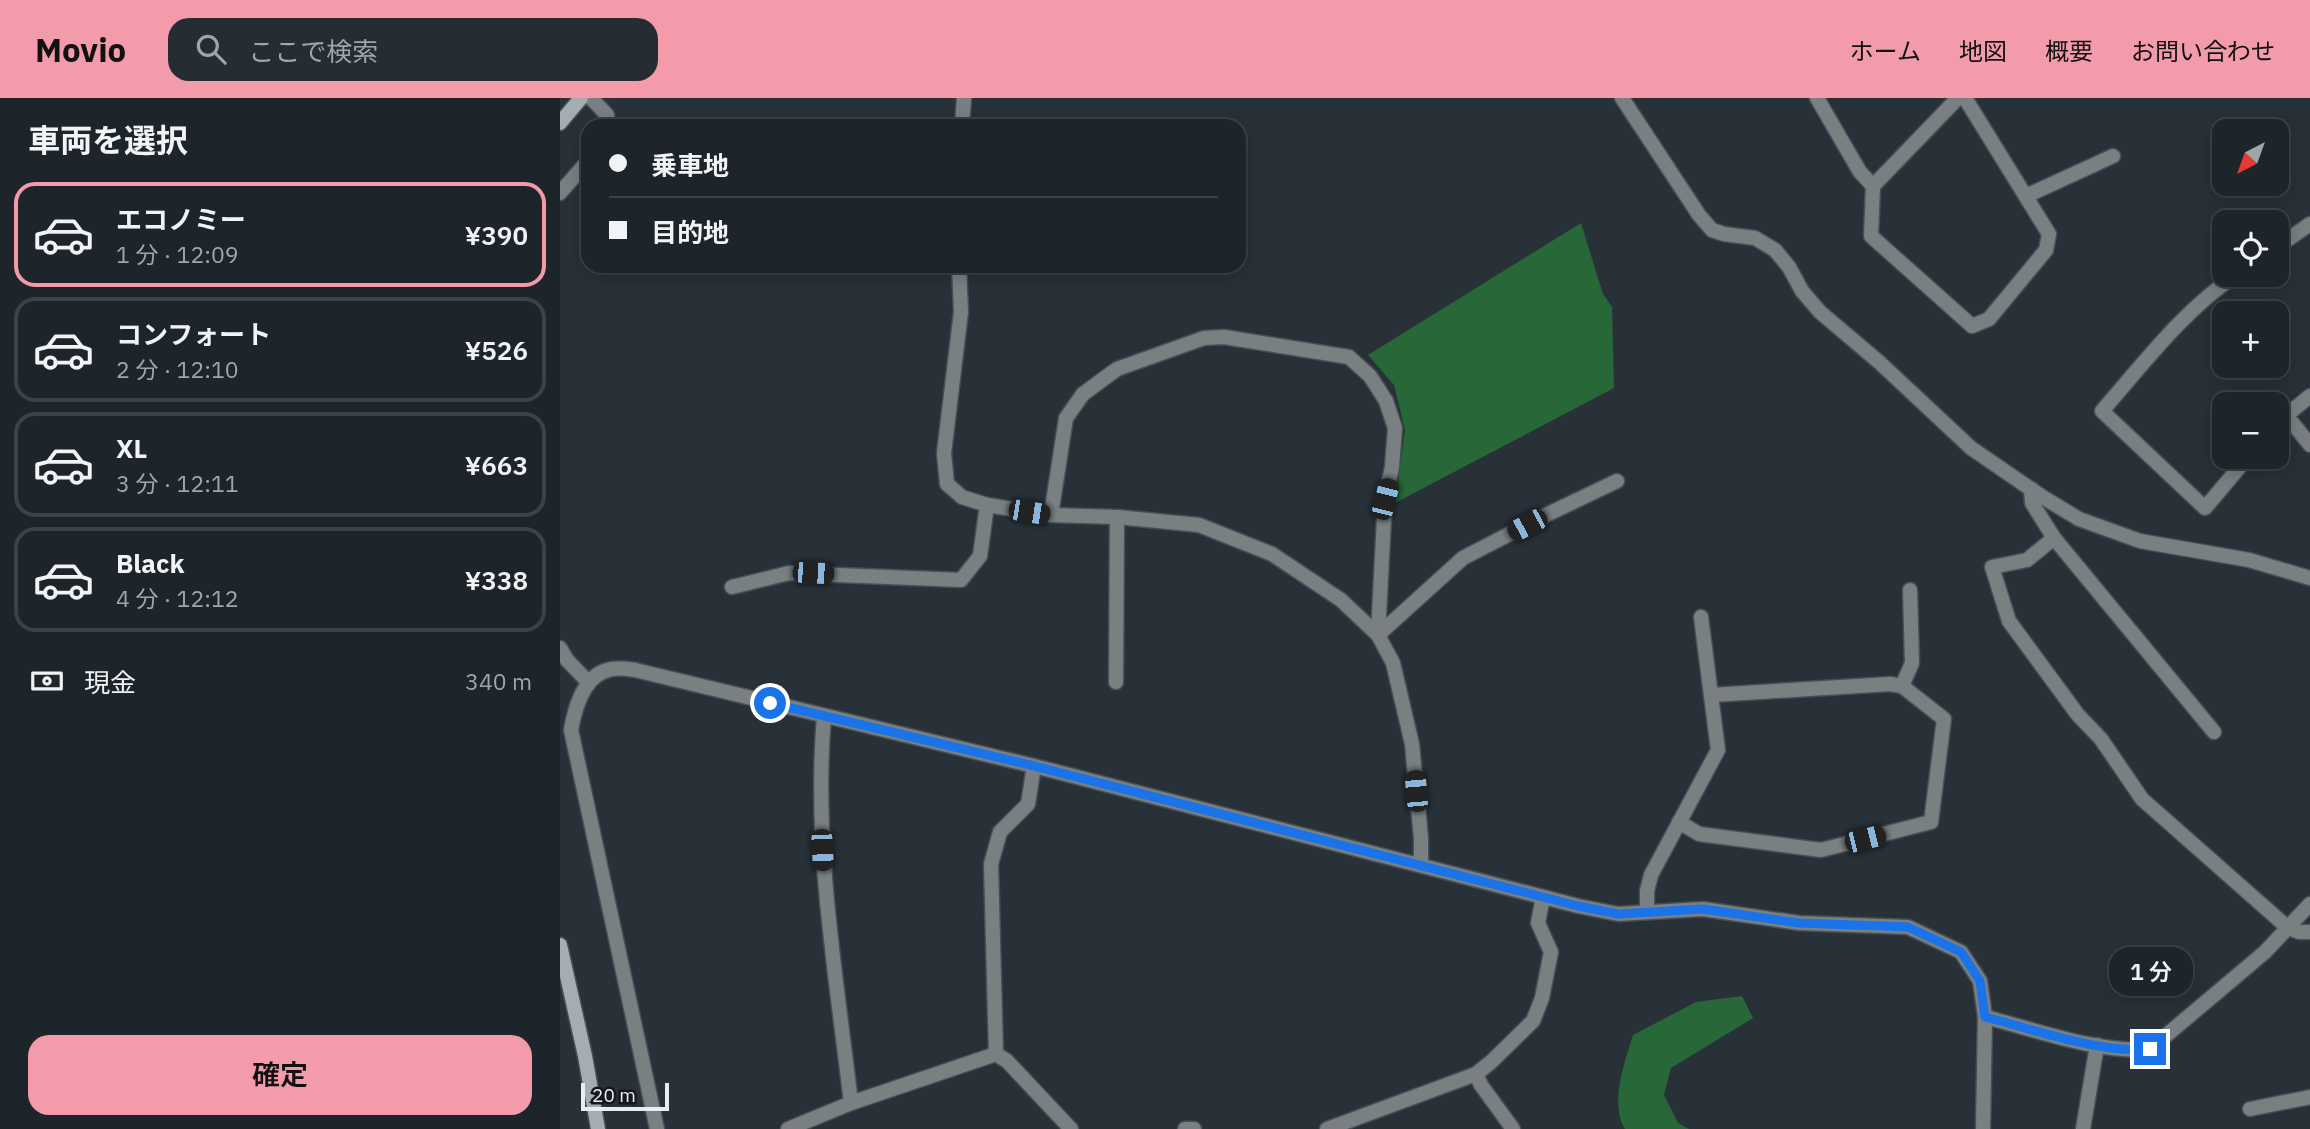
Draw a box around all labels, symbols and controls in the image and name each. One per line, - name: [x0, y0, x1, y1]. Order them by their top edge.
- search box: [168, 18, 658, 81]
- text: Movio: [35, 28, 126, 71]
- icon: search: [192, 30, 230, 68]
- text: ここで検索: [248, 34, 378, 68]
- text: ホーム: [1850, 35, 1921, 67]
- text: 地図: [1959, 35, 2007, 67]
- text: 概要: [2045, 35, 2093, 67]
- text: お問い合わせ: [2131, 35, 2275, 67]
- text: 車両を選択: [28, 119, 188, 161]
- north arrow: [2212, 119, 2289, 196]
- map controls: [2212, 119, 2289, 469]
- text: 乗車地: [651, 148, 729, 182]
- text: エコノミー: [116, 202, 246, 236]
- icon: car: [32, 203, 95, 266]
- button: locate: [2212, 210, 2289, 287]
- text: 目的地: [651, 215, 729, 249]
- text: ¥390: [465, 218, 528, 252]
- text: 1 分 · 12:09: [116, 239, 239, 269]
- button: +: [2212, 301, 2289, 378]
- text: コンフォート: [116, 317, 271, 351]
- icon: car: [32, 318, 95, 381]
- text: ¥526: [465, 333, 528, 367]
- text: 2 分 · 12:10: [116, 354, 239, 384]
- button: −: [2212, 392, 2289, 469]
- text: XL: [116, 431, 147, 465]
- icon: car: [32, 433, 95, 496]
- text: ¥663: [465, 448, 528, 482]
- text: 3 分 · 12:11: [116, 468, 239, 498]
- car: [1370, 476, 1401, 522]
- car: [1007, 498, 1052, 526]
- car: [1504, 506, 1551, 544]
- text: Black: [116, 546, 184, 580]
- icon: car: [32, 548, 95, 611]
- car: [792, 562, 835, 584]
- text: ¥338: [465, 563, 528, 597]
- text: 4 分 · 12:12: [116, 583, 239, 613]
- icon: cash: [28, 662, 66, 700]
- text: 現金: [84, 665, 136, 699]
- text: 340 m: [465, 666, 532, 696]
- route start: [754, 687, 786, 719]
- car: [1404, 769, 1429, 813]
- car: [1843, 824, 1888, 854]
- car: [811, 828, 834, 872]
- callout: 1 分: [2108, 948, 2192, 996]
- text: 1 分: [2130, 956, 2172, 986]
- route end: [2134, 1033, 2166, 1065]
- button: 確定: [28, 1035, 532, 1115]
- scale bar: [581, 1080, 668, 1112]
- text: 20 m: [592, 1083, 636, 1107]

